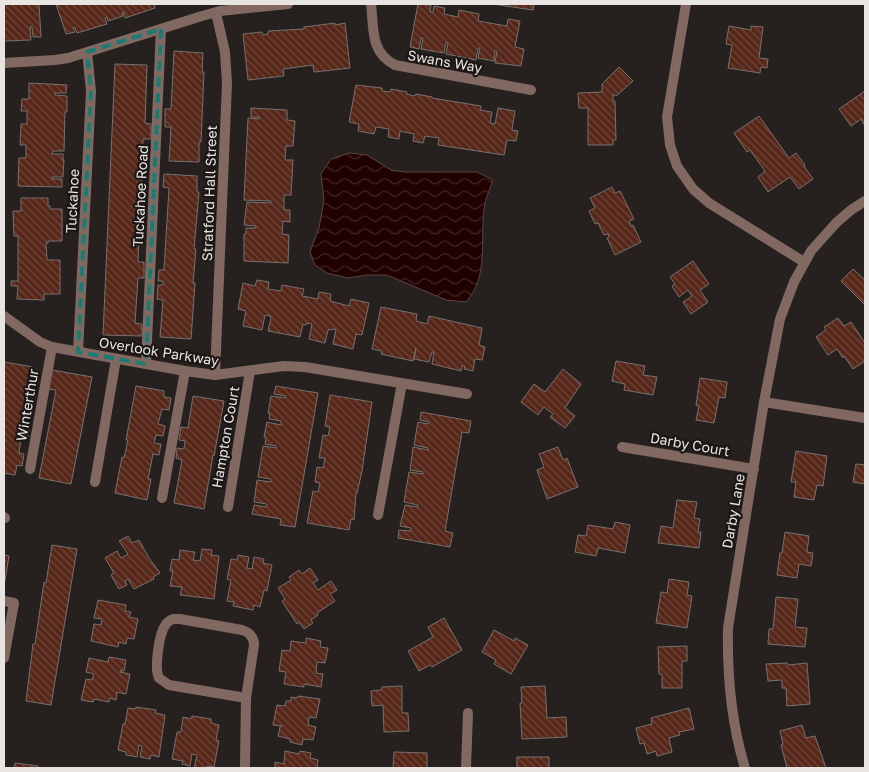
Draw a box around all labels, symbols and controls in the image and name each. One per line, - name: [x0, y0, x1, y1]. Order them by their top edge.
- street label: Swans Way: [406, 46, 484, 76]
- street label: Stratford Hall Street: [198, 125, 220, 261]
- street label: Tuckahoe Road: [129, 145, 151, 247]
- street label: Tuckahoe: [62, 168, 82, 234]
- street label: Overlook Parkway: [98, 333, 220, 369]
- street label: Winterthur: [12, 367, 42, 443]
- street label: Hampton Court: [208, 385, 242, 489]
- street label: Darby Court: [649, 429, 731, 459]
- street label: Darby Lane: [718, 472, 748, 550]

